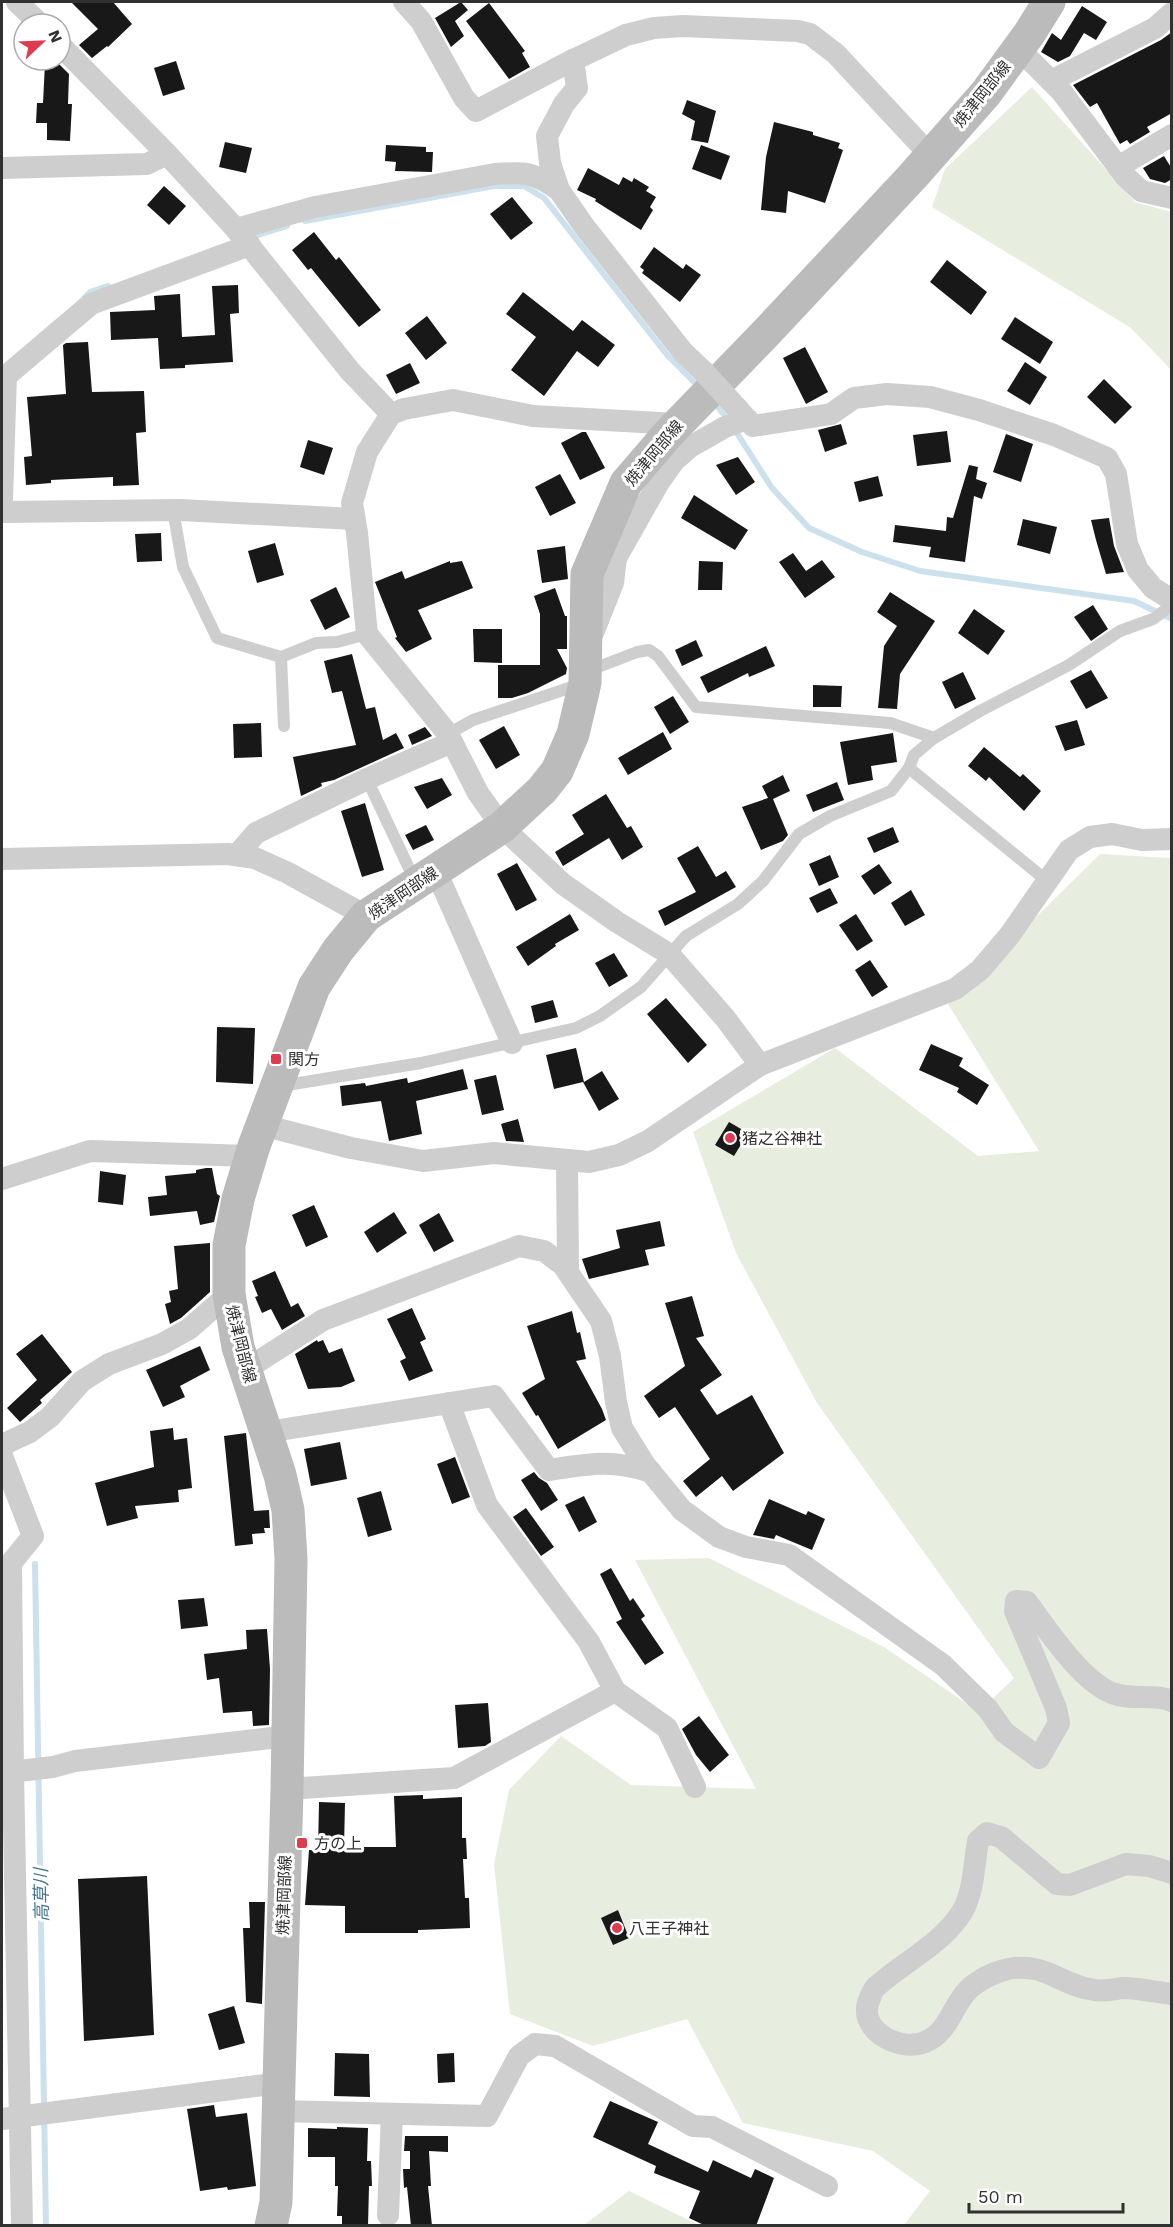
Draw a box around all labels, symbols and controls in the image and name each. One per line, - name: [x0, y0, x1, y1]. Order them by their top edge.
- north arrow: [12, 12, 72, 72]
- text: N: [44, 27, 66, 46]
- street label: 焼津岡部線: [949, 57, 1015, 131]
- street label: 焼津岡部線: [621, 416, 687, 490]
- street label: 焼津岡部線: [365, 863, 441, 923]
- place label: 関方: [288, 1050, 320, 1069]
- marker: 関方: [269, 1052, 283, 1066]
- place label: 猪之谷神社: [742, 1129, 822, 1148]
- marker: 猪之谷神社: [723, 1131, 737, 1145]
- street label: 焼津岡部線: [222, 1303, 260, 1385]
- place label: 方の上: [314, 1834, 362, 1853]
- marker: 方の上: [295, 1836, 309, 1850]
- street label: 焼津岡部線: [273, 1855, 295, 1935]
- water label: 高草川: [30, 1866, 52, 1922]
- place label: 八王子神社: [629, 1919, 709, 1938]
- marker: 八王子神社: [610, 1921, 624, 1935]
- scale bar: [969, 2176, 1124, 2214]
- text: 50 m: [978, 2186, 1023, 2207]

